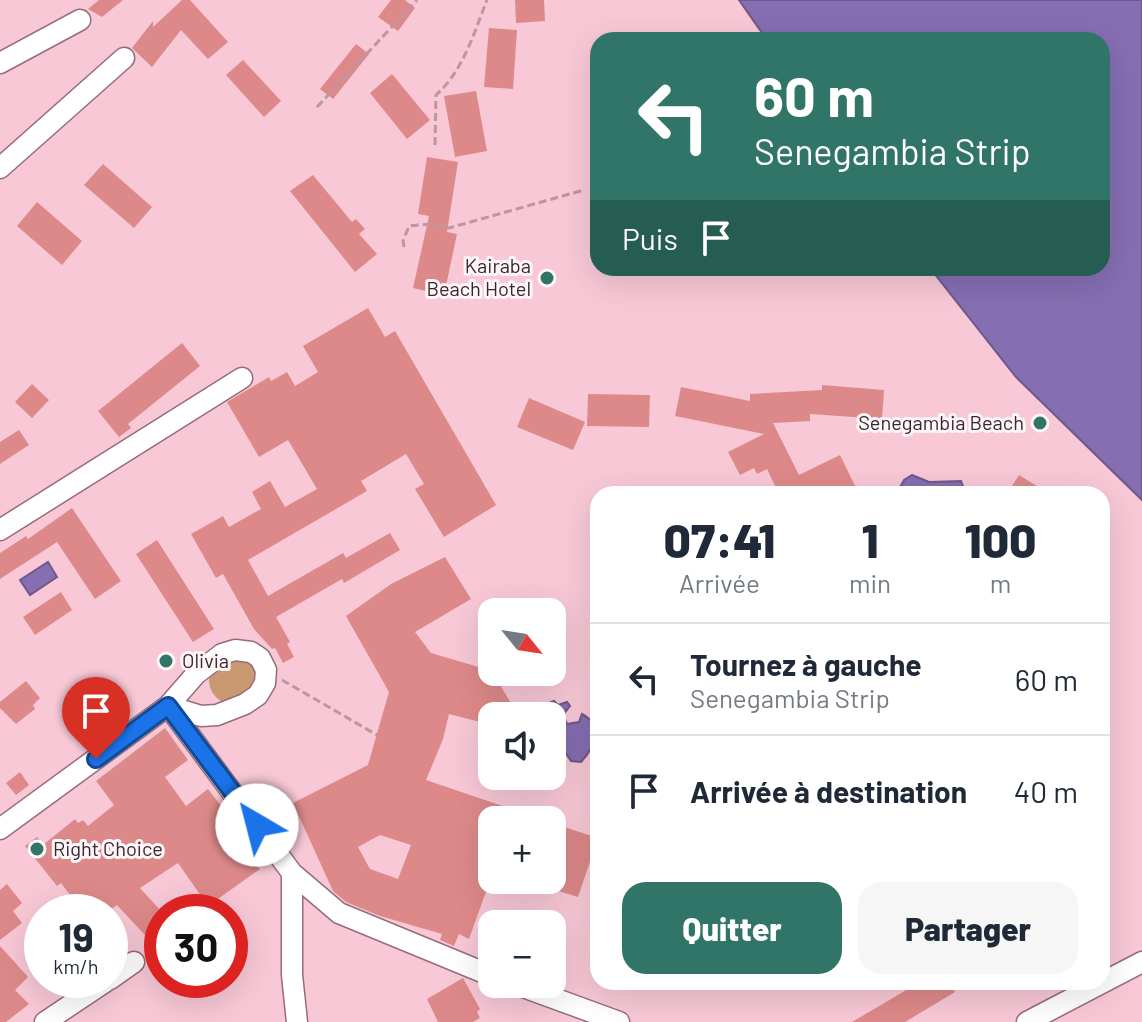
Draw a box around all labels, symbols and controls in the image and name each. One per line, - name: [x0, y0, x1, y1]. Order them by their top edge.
- text: 60 m: [754, 61, 874, 128]
- icon: left: [622, 64, 726, 168]
- text: Senegambia Strip: [754, 129, 1031, 172]
- icon: arrive: [694, 216, 738, 260]
- text: Puis: [622, 220, 678, 256]
- place label: Kairaba Beach Hotel: [426, 253, 531, 300]
- marker: Kairaba Beach Hotel: [538, 269, 556, 287]
- place label: Senegambia Beach: [858, 410, 1024, 434]
- marker: Senegambia Beach: [1031, 414, 1049, 432]
- text: 07:41: [664, 510, 775, 568]
- text: 1: [861, 510, 879, 568]
- text: 100: [965, 510, 1036, 568]
- text: Arrivée: [679, 567, 760, 598]
- text: min: [849, 567, 891, 598]
- text: m: [990, 567, 1011, 598]
- north arrow: [478, 598, 566, 686]
- map controls: [478, 598, 566, 998]
- text: Tournez à gauche: [690, 646, 922, 682]
- place label: Olivia: [182, 648, 229, 672]
- marker: Olivia: [157, 652, 175, 670]
- icon: left: [622, 657, 666, 701]
- text: 60 m: [1015, 661, 1078, 697]
- pin: [62, 677, 130, 759]
- text: Senegambia Strip: [690, 682, 890, 713]
- icon: arrive: [74, 689, 118, 733]
- button: sound: [478, 702, 566, 790]
- icon: arrive: [622, 769, 666, 813]
- text: Arrivée à destination: [690, 773, 967, 809]
- text: 40 m: [1014, 773, 1078, 809]
- position arrow: [215, 783, 299, 867]
- button: +: [478, 806, 566, 894]
- place label: Right Choice: [53, 836, 163, 860]
- marker: Right Choice: [28, 840, 46, 858]
- button: Quitter: [622, 882, 842, 974]
- button: Partager: [858, 882, 1078, 974]
- speed limit sign: 30: [144, 894, 248, 998]
- button: −: [478, 910, 566, 998]
- text: 19: [58, 912, 94, 960]
- text: km/h: [53, 954, 99, 978]

